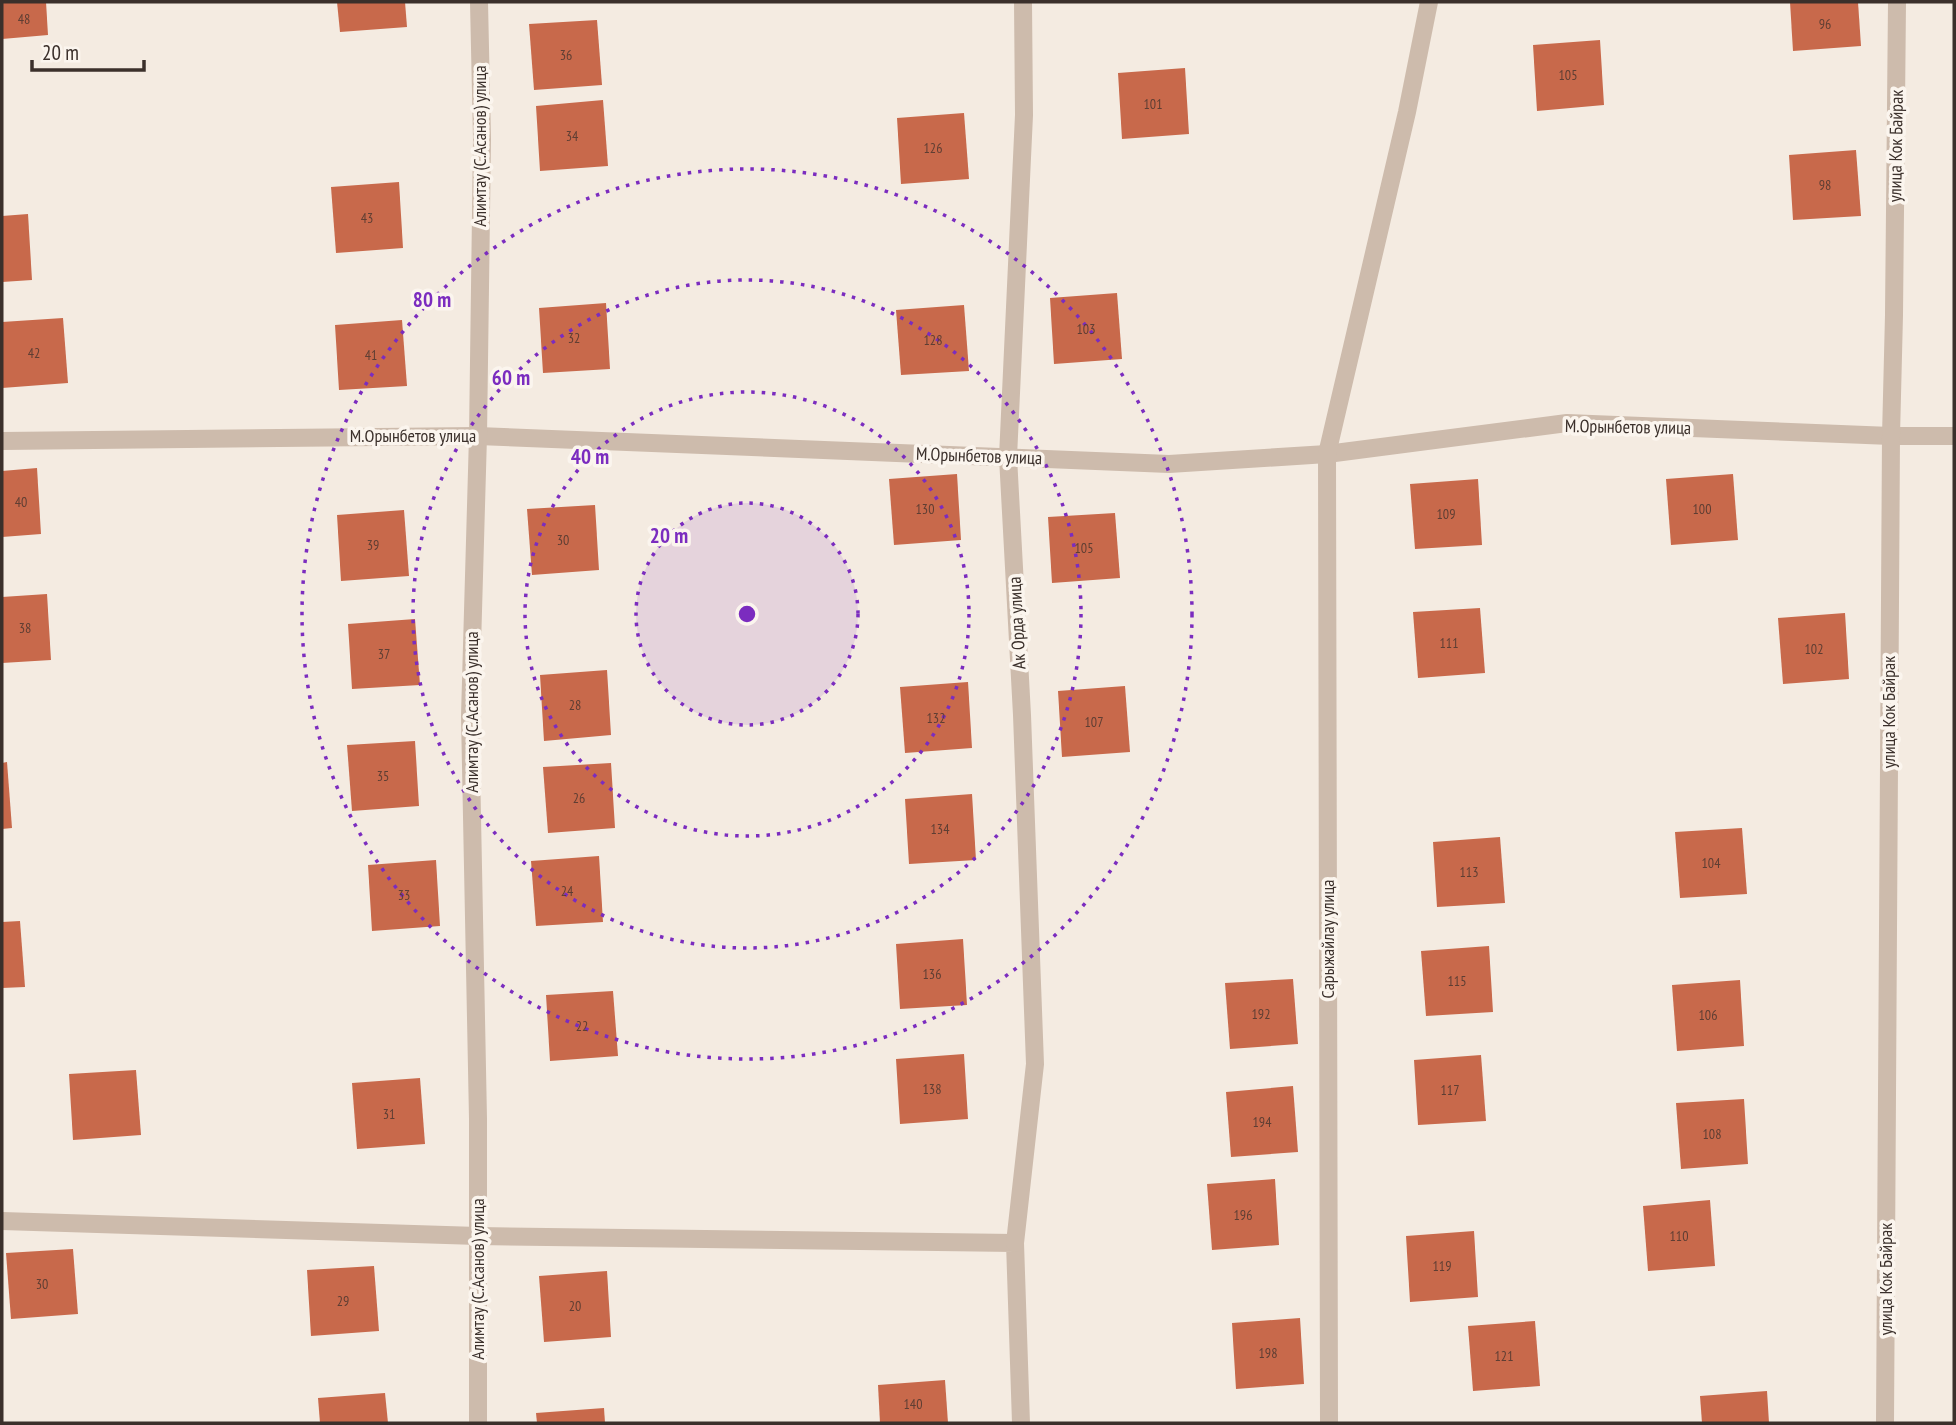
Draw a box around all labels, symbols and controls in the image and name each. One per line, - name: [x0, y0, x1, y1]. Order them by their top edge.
- house number: 48: [18, 10, 30, 28]
- house number: 96: [1819, 15, 1831, 33]
- scale bar: [32, 28, 144, 72]
- text: 20 m: [42, 39, 79, 66]
- house number: 36: [560, 46, 572, 64]
- street label: Алимтау (С.Асанов) улица: [468, 65, 491, 227]
- house number: 105: [1559, 66, 1577, 84]
- street label: улица Кок Байрак: [1883, 90, 1908, 202]
- house number: 101: [1144, 95, 1162, 113]
- house number: 34: [566, 127, 579, 145]
- house number: 126: [924, 139, 942, 157]
- house number: 98: [1819, 176, 1831, 194]
- house number: 43: [361, 209, 373, 227]
- text: 80 m: [413, 286, 451, 313]
- house number: 103: [1077, 320, 1095, 338]
- house number: 32: [568, 329, 580, 347]
- house number: 128: [924, 331, 942, 349]
- house number: 42: [28, 344, 40, 362]
- house number: 41: [365, 346, 377, 364]
- text: 60 m: [492, 364, 530, 391]
- street label: М.Орынбетов улица: [1565, 414, 1691, 439]
- street label: М.Орынбетов улица: [350, 424, 476, 447]
- street label: М.Орынбетов улица: [915, 442, 1043, 469]
- text: 40 m: [571, 443, 609, 470]
- house number: 40: [15, 493, 27, 511]
- house number: 130: [916, 500, 934, 518]
- house number: 100: [1693, 500, 1711, 518]
- house number: 109: [1437, 505, 1455, 523]
- text: 20 m: [650, 522, 688, 549]
- house number: 30: [557, 531, 569, 549]
- house number: 39: [367, 536, 379, 554]
- house number: 105: [1075, 539, 1093, 557]
- street label: Ак Орда улица: [1003, 576, 1030, 670]
- centre of rings: [735, 602, 759, 626]
- house number: 38: [19, 619, 31, 637]
- street label: Алимтау (С.Асанов) улица: [460, 631, 483, 793]
- house number: 111: [1440, 634, 1458, 652]
- house number: 102: [1805, 640, 1823, 658]
- house number: 37: [378, 645, 390, 663]
- street label: улица Кок Байрак: [1877, 656, 1900, 768]
- house number: 28: [569, 696, 581, 714]
- house number: 132: [927, 709, 945, 727]
- house number: 107: [1085, 713, 1103, 731]
- house number: 35: [377, 767, 389, 785]
- house number: 26: [573, 789, 585, 807]
- house number: 134: [931, 820, 950, 838]
- house number: 104: [1702, 854, 1721, 872]
- house number: 113: [1460, 863, 1478, 881]
- street label: Сарыжайлау улица: [1316, 879, 1339, 999]
- house number: 24: [561, 882, 574, 900]
- house number: 33: [398, 886, 410, 904]
- house number: 136: [923, 965, 941, 983]
- house number: 115: [1448, 972, 1466, 990]
- house number: 192: [1252, 1005, 1270, 1023]
- house number: 106: [1699, 1006, 1717, 1024]
- house number: 22: [576, 1017, 588, 1035]
- house number: 138: [923, 1080, 941, 1098]
- house number: 117: [1441, 1081, 1459, 1099]
- house number: 31: [383, 1105, 395, 1123]
- house number: 194: [1253, 1113, 1272, 1131]
- house number: 108: [1703, 1125, 1721, 1143]
- street label: Алимтау (С.Асанов) улица: [466, 1198, 489, 1360]
- house number: 196: [1234, 1206, 1252, 1224]
- street label: улица Кок Байрак: [1874, 1223, 1897, 1335]
- house number: 110: [1670, 1227, 1688, 1245]
- house number: 119: [1433, 1257, 1451, 1275]
- house number: 30: [36, 1275, 48, 1293]
- house number: 29: [337, 1292, 349, 1310]
- house number: 20: [569, 1297, 581, 1315]
- house number: 198: [1259, 1344, 1277, 1362]
- house number: 121: [1495, 1347, 1513, 1365]
- house number: 140: [904, 1395, 922, 1413]

